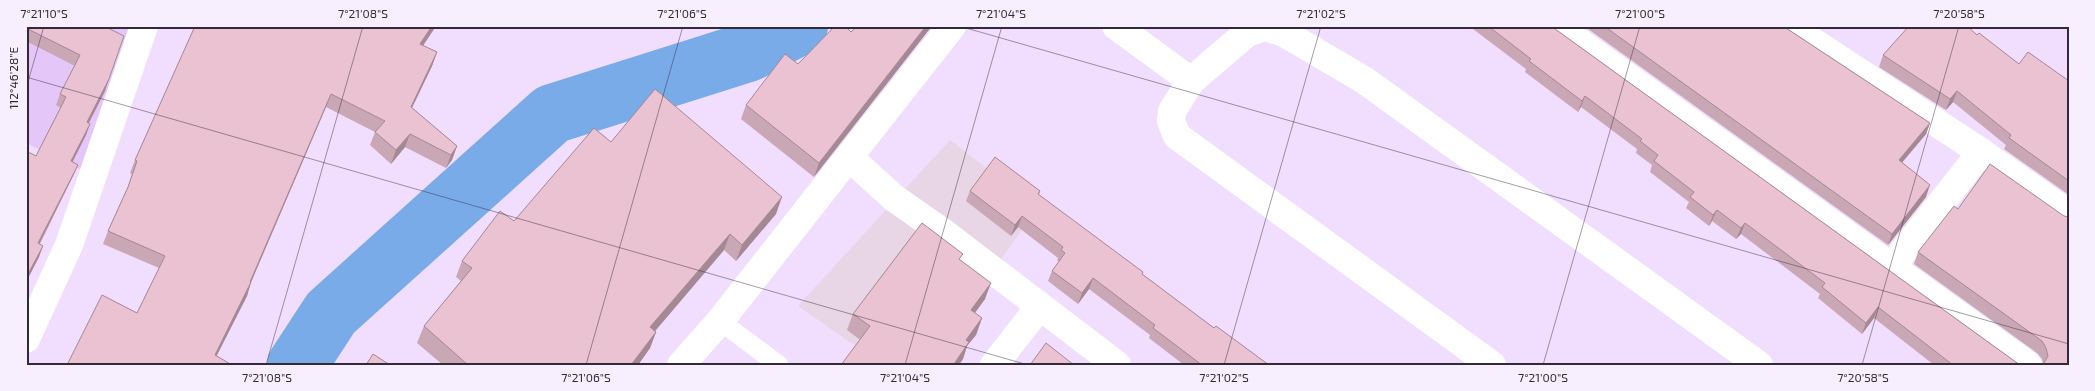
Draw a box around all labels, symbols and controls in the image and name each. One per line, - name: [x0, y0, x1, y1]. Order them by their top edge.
- text: 7°21'10"S: [20, 6, 68, 20]
- text: 7°21'08"S: [338, 6, 388, 20]
- text: 7°21'06"S: [657, 6, 707, 20]
- text: 7°21'04"S: [976, 6, 1026, 20]
- text: 7°21'02"S: [1296, 6, 1346, 20]
- text: 7°21'00"S: [1615, 6, 1665, 20]
- text: 7°20'58"S: [1933, 6, 1985, 20]
- text: 112°46'28"E: [6, 47, 20, 109]
- text: 7°21'08"S: [242, 370, 292, 384]
- text: 7°21'06"S: [561, 370, 611, 384]
- text: 7°21'04"S: [880, 370, 930, 384]
- text: 7°21'02"S: [1199, 370, 1249, 384]
- text: 7°21'00"S: [1518, 370, 1568, 384]
- text: 7°20'58"S: [1837, 370, 1889, 384]

